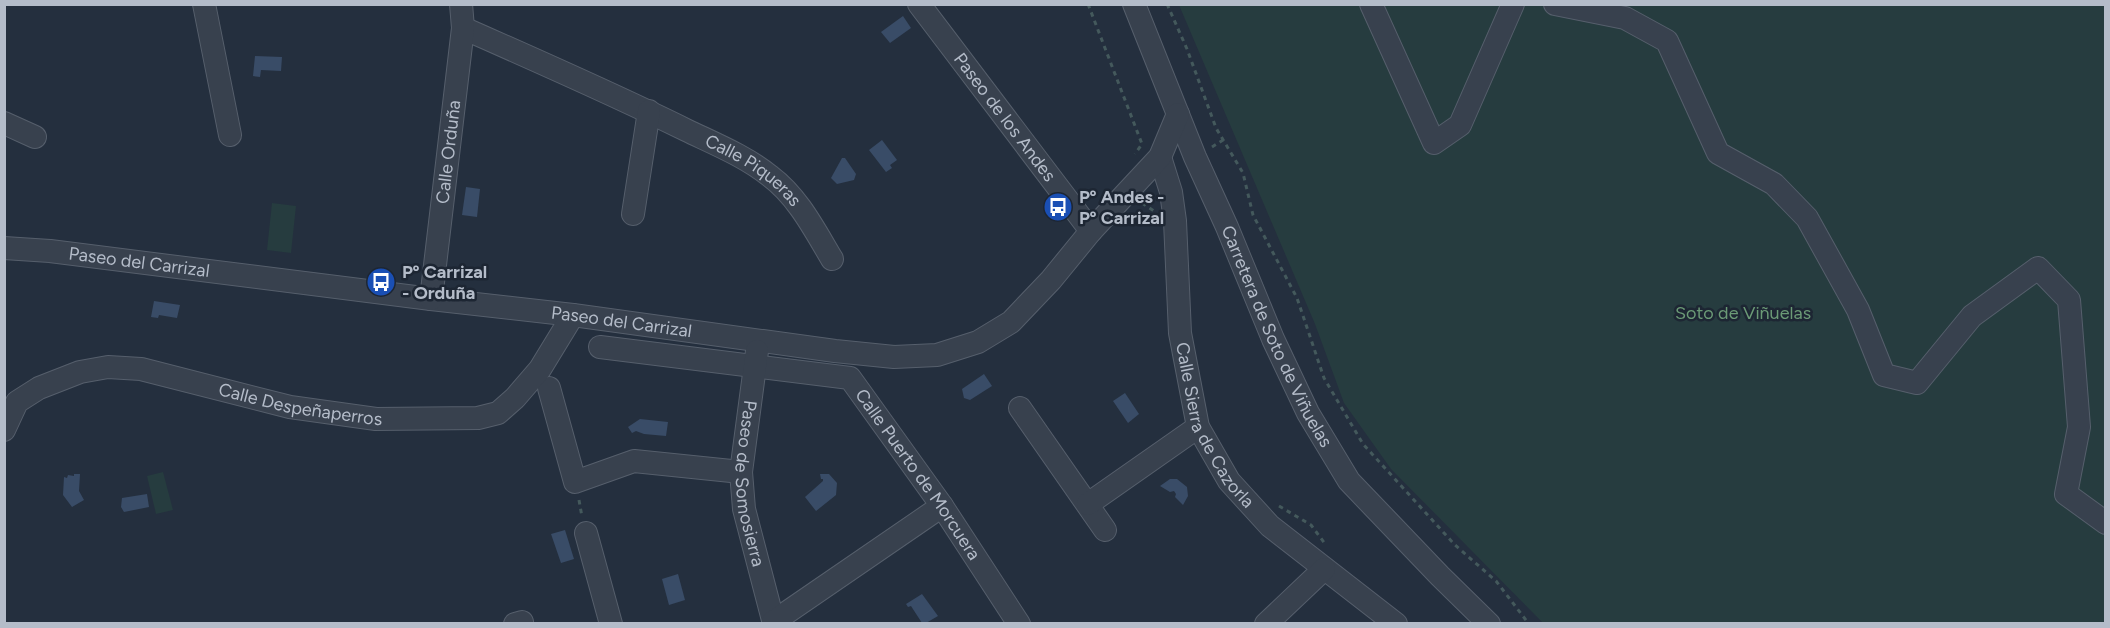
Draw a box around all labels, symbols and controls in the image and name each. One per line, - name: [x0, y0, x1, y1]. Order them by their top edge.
- street label: Paseo de los Andes: [949, 48, 1061, 186]
- street label: Calle Orduña: [431, 99, 465, 205]
- street label: Calle Piqueras: [702, 130, 806, 211]
- place label: Pº Andes - Pº Carrizal: [1079, 186, 1164, 229]
- bus stop icon: Pº Andes - Pº Carrizal: [1042, 191, 1074, 223]
- street label: Carretera de Soto de Viñuelas: [1217, 222, 1337, 451]
- street label: Paseo del Carrizal: [67, 242, 211, 282]
- place label: Pº Carrizal - Orduña: [402, 261, 487, 304]
- bus stop icon: Pº Carrizal - Orduña: [365, 266, 397, 298]
- street label: Paseo del Carrizal: [550, 302, 693, 342]
- park label: Soto de Viñuelas: [1675, 302, 1811, 324]
- street label: Calle Sierra de Cazorla: [1171, 340, 1259, 512]
- street label: Calle Despeñaperros: [216, 378, 382, 430]
- street label: Calle Puerto de Morcuera: [850, 385, 985, 564]
- street label: Paseo de Somosierra: [730, 399, 770, 569]

